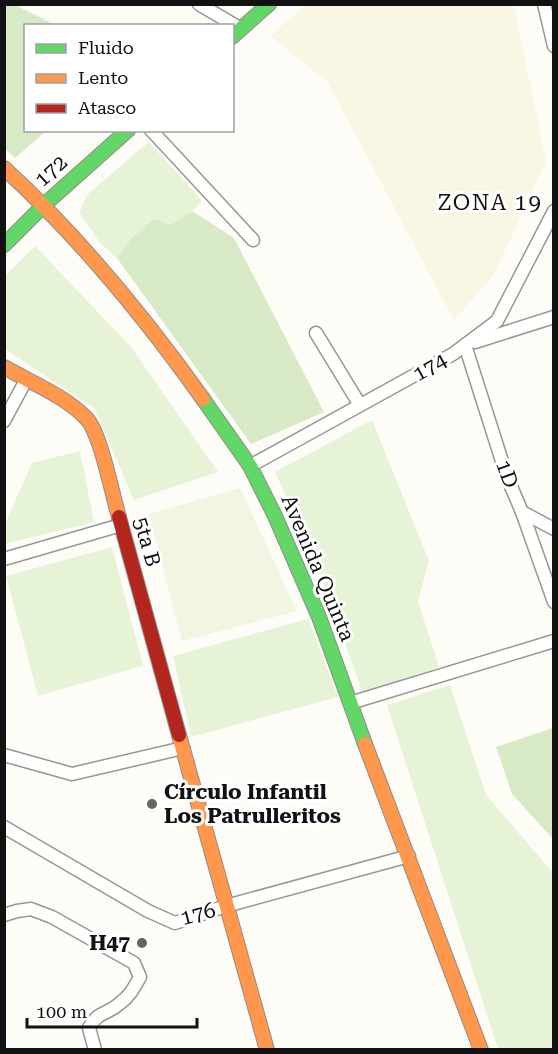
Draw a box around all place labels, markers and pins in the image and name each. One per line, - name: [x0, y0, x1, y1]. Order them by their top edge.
- place label: Círculo Infantil Los Patrulleritos: [164, 780, 341, 828]
- marker: Círculo Infantil Los Patrulleritos: [145, 797, 159, 811]
- place label: H47: [89, 931, 130, 955]
- marker: H47: [135, 936, 149, 950]

